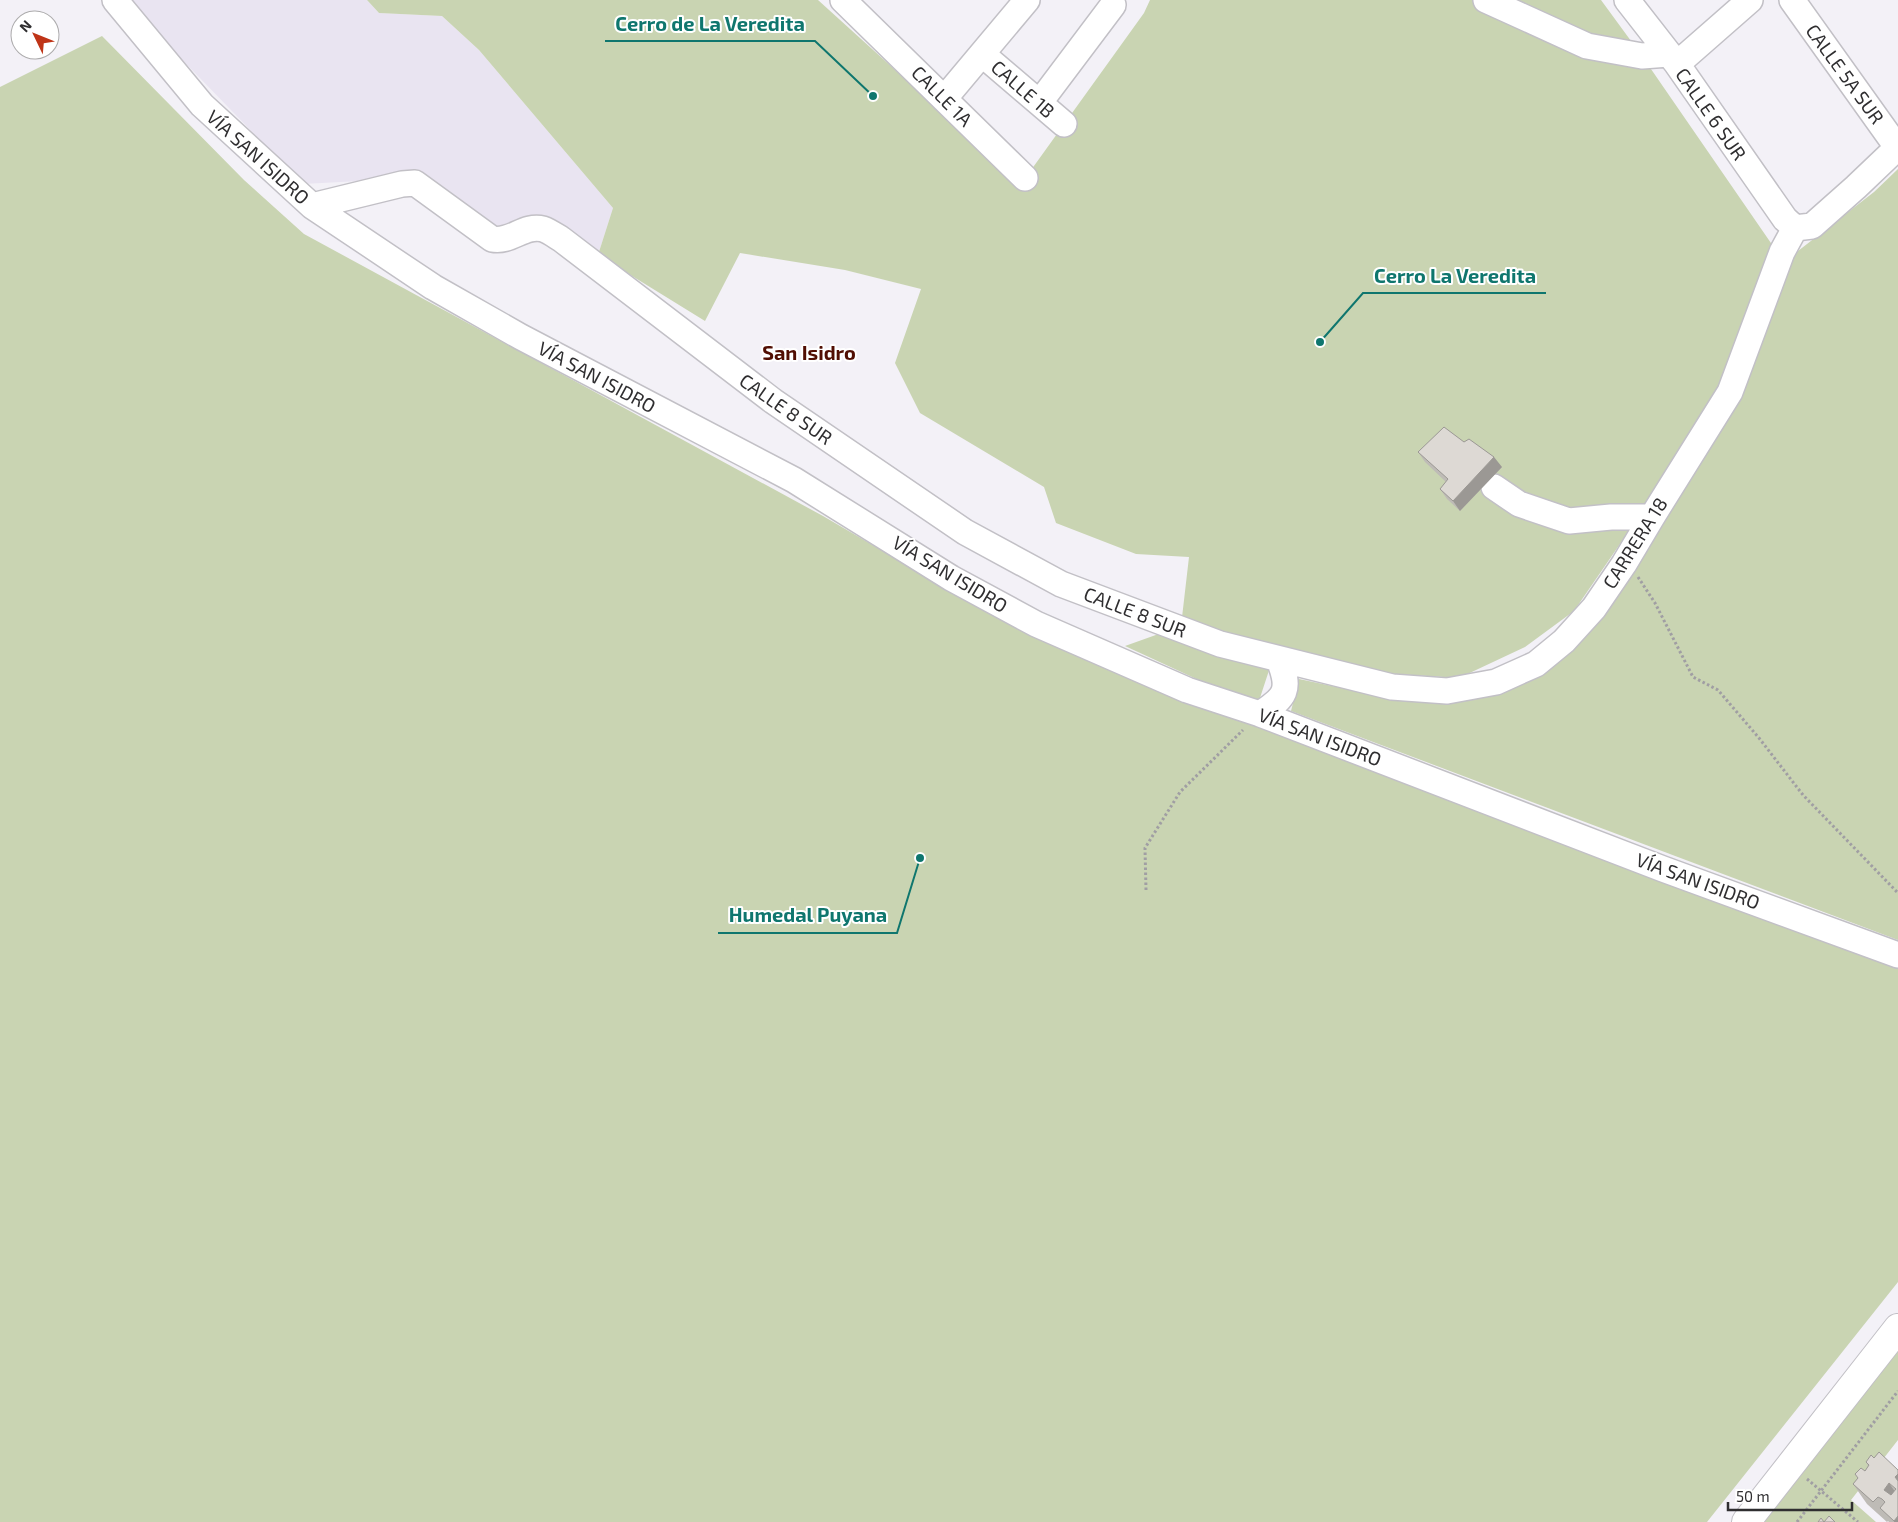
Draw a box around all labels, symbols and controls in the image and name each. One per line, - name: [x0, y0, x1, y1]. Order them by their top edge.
- callout: Cerro de La Veredita: [605, 6, 815, 41]
- north arrow: [10, 10, 60, 60]
- text: Cerro de La Veredita: [615, 11, 805, 35]
- text: N: [15, 16, 35, 35]
- street label: CALLE 5A SUR: [1801, 19, 1889, 128]
- street label: CALLE 1B: [987, 55, 1060, 122]
- street label: CALLE 1A: [907, 60, 978, 131]
- street label: CALLE 6 SUR: [1671, 63, 1752, 164]
- street label: VÍA SAN ISIDRO: [202, 105, 314, 209]
- callout: Cerro La Veredita: [1363, 258, 1546, 293]
- text: Cerro La Veredita: [1374, 263, 1536, 287]
- street label: VÍA SAN ISIDRO: [534, 336, 660, 417]
- district label: San Isidro: [762, 340, 856, 364]
- street label: CALLE 8 SUR: [736, 368, 837, 449]
- street label: CARRERA 18: [1597, 493, 1672, 593]
- street label: VÍA SAN ISIDRO: [889, 530, 1012, 617]
- street label: CALLE 8 SUR: [1081, 581, 1190, 642]
- street label: VÍA SAN ISIDRO: [1255, 703, 1385, 771]
- street label: VÍA SAN ISIDRO: [1633, 848, 1763, 914]
- callout: Humedal Puyana: [718, 898, 897, 933]
- text: Humedal Puyana: [729, 902, 887, 927]
- scale bar: [1728, 1480, 1852, 1512]
- text: 50 m: [1736, 1487, 1770, 1505]

